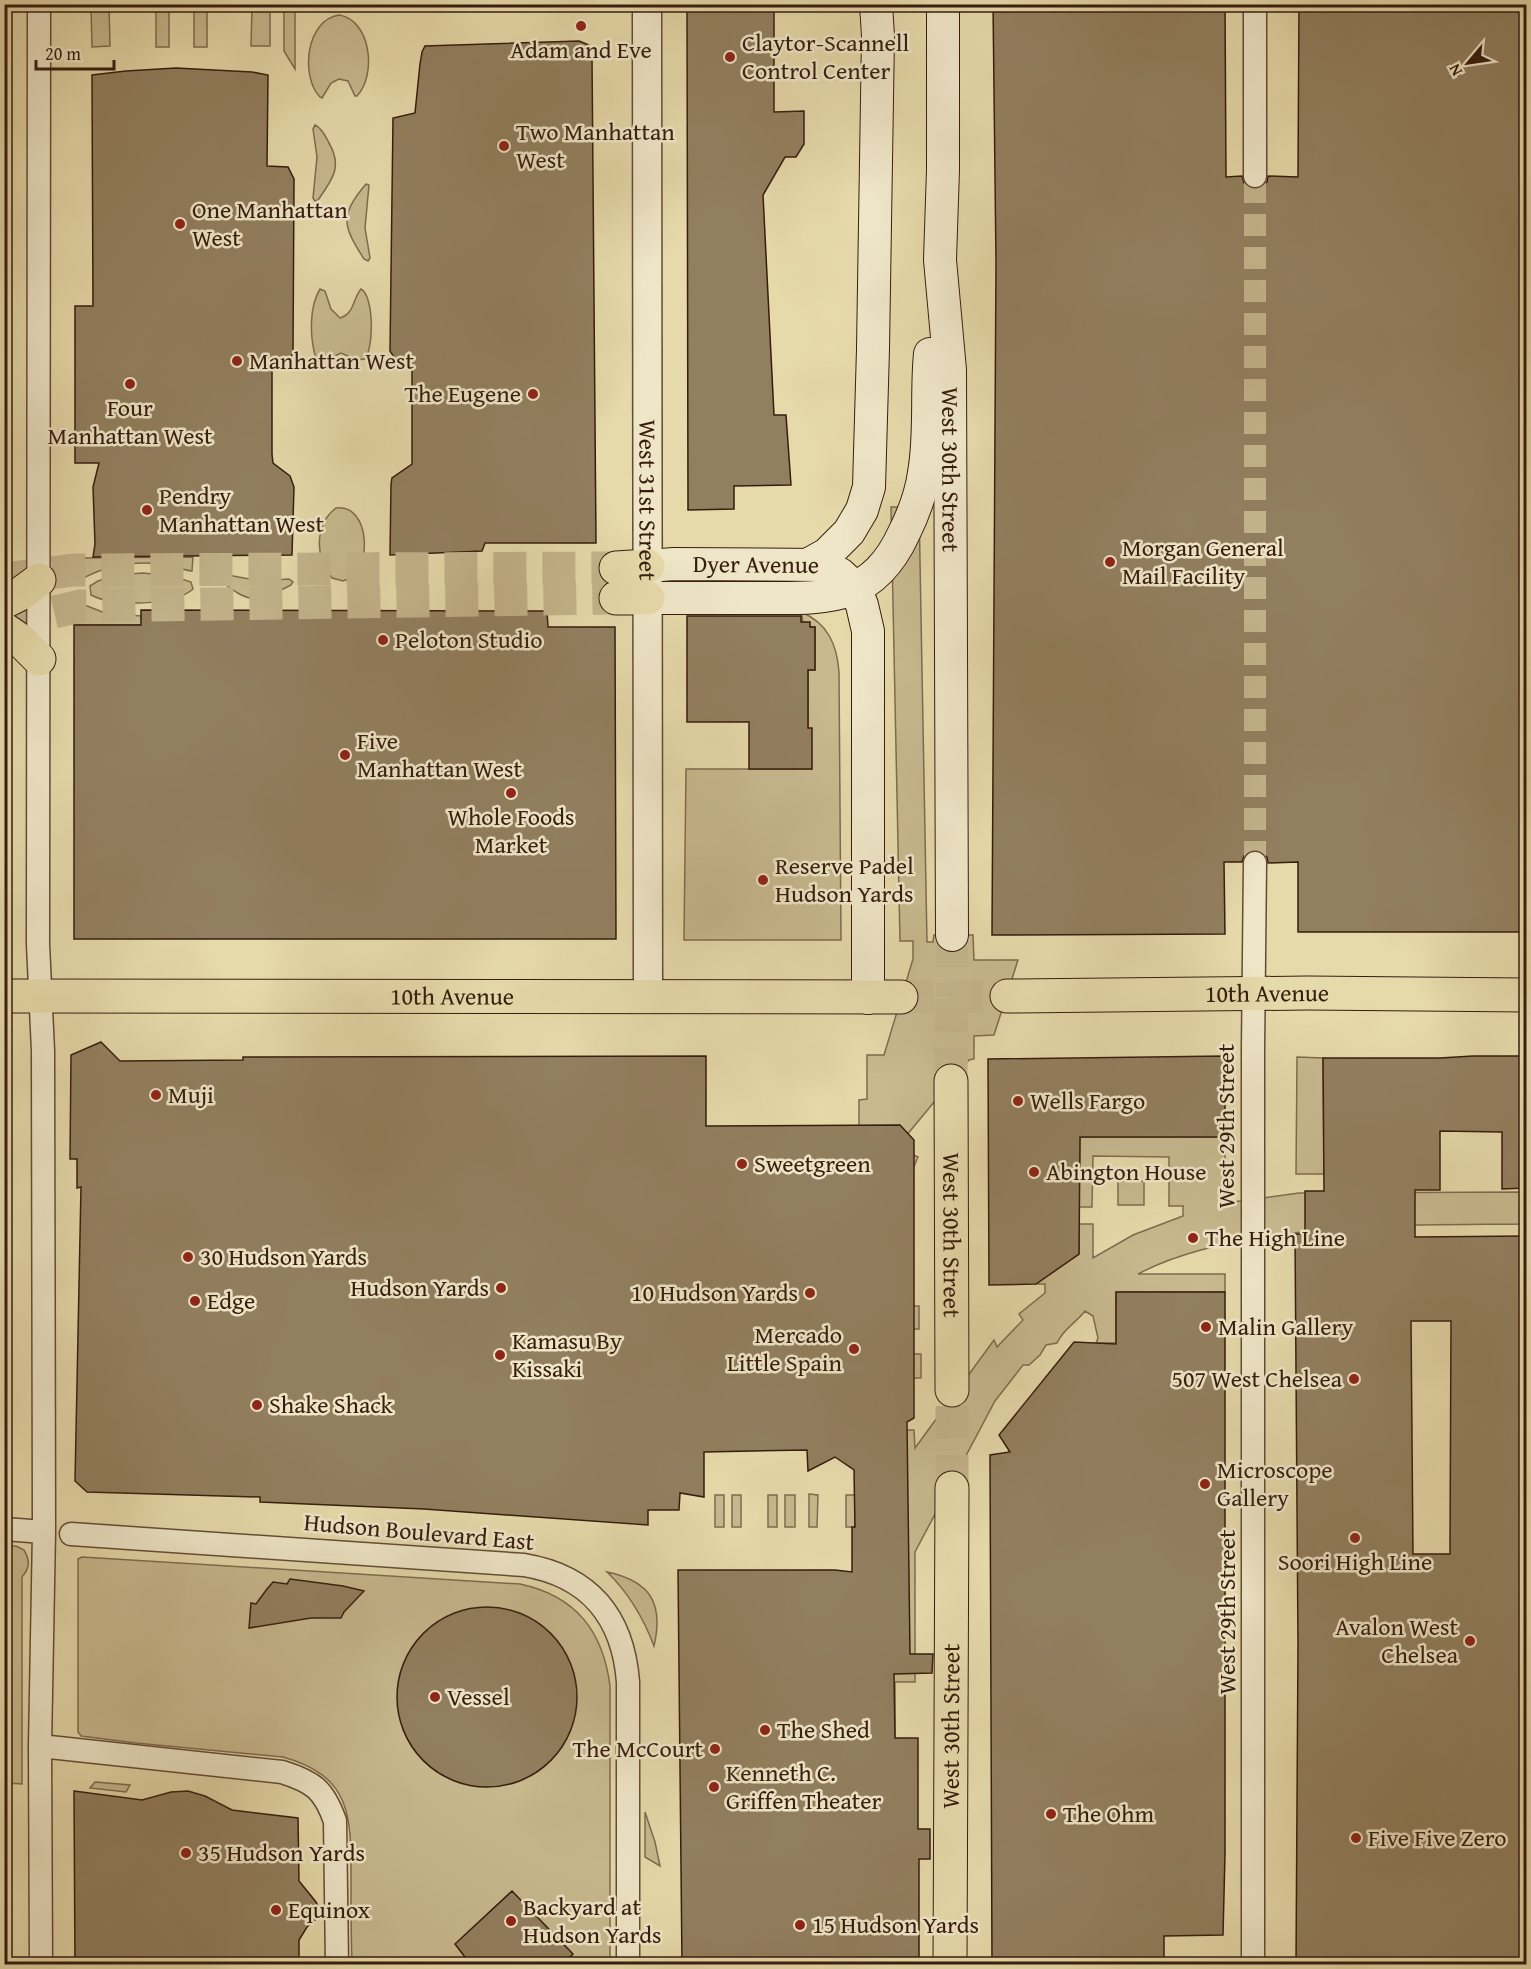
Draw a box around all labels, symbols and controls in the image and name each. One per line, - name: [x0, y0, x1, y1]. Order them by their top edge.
- marker: Adam and Eve: [574, 19, 588, 33]
- place label: Claytor-Scannell Control Center: [742, 25, 910, 88]
- place label: Adam and Eve: [510, 32, 652, 67]
- scale bar: [36, 33, 114, 71]
- north arrow: [1438, 33, 1498, 93]
- text: 20 m: [45, 40, 81, 67]
- marker: Claytor-Scannell Control Center: [723, 50, 737, 64]
- text: N: [1442, 60, 1468, 81]
- place label: Two Manhattan West: [516, 114, 675, 177]
- marker: Two Manhattan West: [497, 139, 511, 153]
- place label: One Manhattan West: [192, 192, 348, 255]
- marker: One Manhattan West: [173, 217, 187, 231]
- place label: Manhattan West: [249, 343, 415, 378]
- marker: Manhattan West: [230, 354, 244, 368]
- place label: The Eugene: [404, 376, 521, 411]
- marker: Four Manhattan West: [123, 377, 137, 391]
- marker: The Eugene: [526, 387, 540, 401]
- street label: West 30th Street: [933, 387, 969, 553]
- place label: Four Manhattan West: [47, 390, 213, 453]
- street label: West 31st Street: [630, 419, 666, 581]
- place label: Pendry Manhattan West: [159, 478, 325, 541]
- marker: Pendry Manhattan West: [140, 503, 154, 517]
- place label: Morgan General Mail Facility: [1122, 530, 1284, 593]
- street label: Dyer Avenue: [693, 546, 819, 582]
- marker: Morgan General Mail Facility: [1103, 555, 1117, 569]
- place label: Peloton Studio: [395, 622, 543, 657]
- marker: Peloton Studio: [376, 633, 390, 647]
- place label: Five Manhattan West: [357, 723, 523, 786]
- marker: Five Manhattan West: [338, 748, 352, 762]
- marker: Whole Foods Market: [504, 786, 518, 800]
- place label: Whole Foods Market: [447, 799, 575, 862]
- place label: Reserve Padel Hudson Yards: [775, 848, 914, 911]
- marker: Reserve Padel Hudson Yards: [756, 873, 770, 887]
- street label: 10th Avenue: [1205, 975, 1329, 1011]
- street label: 10th Avenue: [390, 978, 514, 1014]
- street label: West 29th Street: [1208, 1043, 1243, 1209]
- place label: Muji: [168, 1077, 214, 1112]
- place label: Wells Fargo: [1030, 1083, 1145, 1118]
- marker: Muji: [149, 1088, 163, 1102]
- marker: Wells Fargo: [1011, 1094, 1025, 1108]
- place label: Sweetgreen: [754, 1146, 871, 1181]
- street label: West 30th Street: [934, 1152, 970, 1318]
- place label: Abington House: [1046, 1154, 1207, 1189]
- marker: Sweetgreen: [735, 1157, 749, 1171]
- marker: Abington House: [1027, 1165, 1041, 1179]
- place label: The High Line: [1205, 1220, 1345, 1255]
- marker: The High Line: [1186, 1231, 1200, 1245]
- place label: 30 Hudson Yards: [200, 1239, 367, 1274]
- marker: 30 Hudson Yards: [181, 1250, 195, 1264]
- place label: Hudson Yards: [350, 1270, 489, 1305]
- place label: 10 Hudson Yards: [631, 1275, 798, 1310]
- marker: Hudson Yards: [494, 1281, 508, 1295]
- place label: Edge: [207, 1283, 255, 1318]
- marker: 10 Hudson Yards: [803, 1286, 817, 1300]
- marker: Edge: [188, 1294, 202, 1308]
- place label: Malin Gallery: [1218, 1309, 1353, 1344]
- place label: Mercado Little Spain: [727, 1317, 843, 1380]
- marker: Malin Gallery: [1199, 1320, 1213, 1334]
- place label: Kamasu By Kissaki: [512, 1323, 622, 1386]
- marker: Mercado Little Spain: [847, 1342, 861, 1356]
- marker: Kamasu By Kissaki: [493, 1348, 507, 1362]
- place label: 507 West Chelsea: [1171, 1361, 1343, 1396]
- marker: 507 West Chelsea: [1347, 1372, 1361, 1386]
- place label: Shake Shack: [269, 1387, 394, 1422]
- marker: Shake Shack: [250, 1398, 264, 1412]
- place label: Microscope Gallery: [1217, 1452, 1332, 1515]
- marker: Microscope Gallery: [1198, 1477, 1212, 1491]
- street label: Hudson Boulevard East: [302, 1504, 536, 1559]
- street label: West 29th Street: [1209, 1529, 1244, 1695]
- marker: Soori High Line: [1348, 1531, 1362, 1545]
- place label: Soori High Line: [1278, 1544, 1432, 1579]
- place label: Avalon West Chelsea: [1335, 1609, 1459, 1672]
- marker: Avalon West Chelsea: [1463, 1634, 1477, 1648]
- street label: West 30th Street: [933, 1643, 968, 1809]
- place label: Vessel: [447, 1679, 510, 1714]
- marker: Vessel: [428, 1690, 442, 1704]
- place label: The Shed: [777, 1712, 870, 1747]
- marker: The Shed: [758, 1723, 772, 1737]
- place label: The McCourt: [573, 1731, 704, 1766]
- marker: The McCourt: [708, 1742, 722, 1756]
- place label: Kenneth C. Griffen Theater: [726, 1755, 881, 1818]
- marker: Kenneth C. Griffen Theater: [707, 1780, 721, 1794]
- place label: The Ohm: [1063, 1796, 1155, 1831]
- marker: The Ohm: [1044, 1807, 1058, 1821]
- place label: Five Five Zero: [1368, 1820, 1507, 1855]
- marker: Five Five Zero: [1349, 1831, 1363, 1845]
- place label: 35 Hudson Yards: [198, 1835, 365, 1870]
- marker: 35 Hudson Yards: [179, 1846, 193, 1860]
- place label: Backyard at Hudson Yards: [523, 1889, 662, 1952]
- place label: Equinox: [288, 1892, 371, 1927]
- marker: Equinox: [269, 1903, 283, 1917]
- place label: 15 Hudson Yards: [812, 1907, 979, 1942]
- marker: Backyard at Hudson Yards: [504, 1914, 518, 1928]
- marker: 15 Hudson Yards: [793, 1918, 807, 1932]

